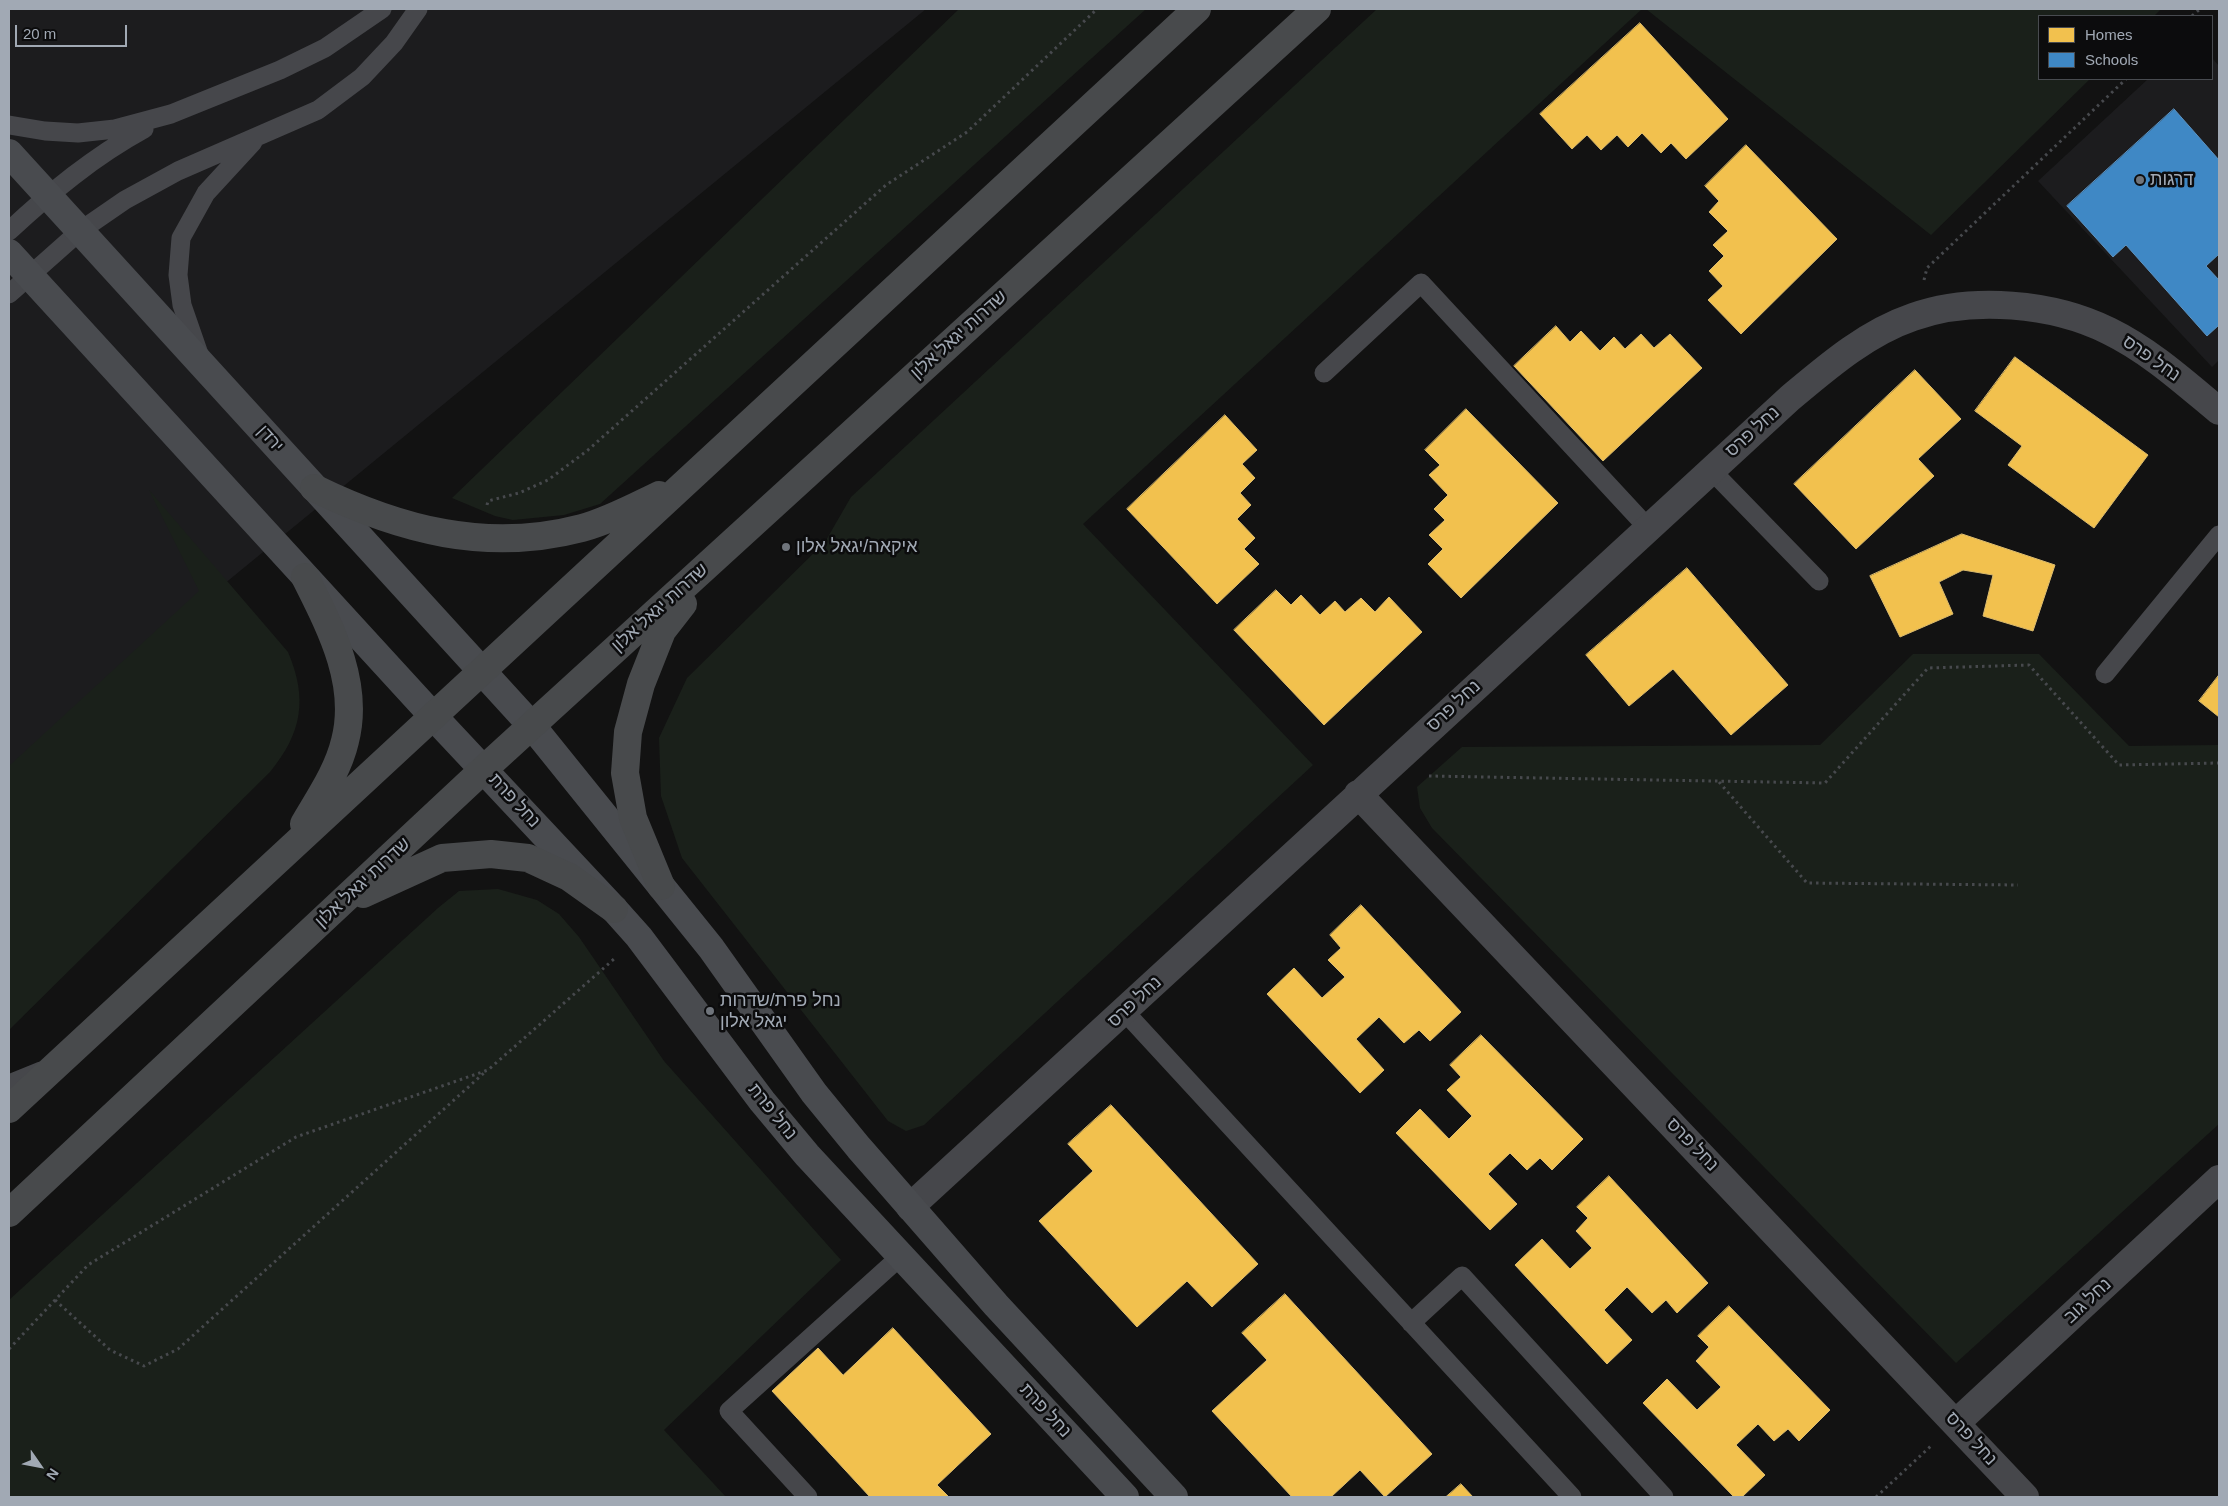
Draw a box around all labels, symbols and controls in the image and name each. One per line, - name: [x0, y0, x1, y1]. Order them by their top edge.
- scale bar: [18, 15, 130, 47]
- legend: [2038, 15, 2213, 80]
- text: 20 m: [23, 25, 56, 42]
- text: Homes: [2085, 26, 2133, 43]
- text: Schools: [2085, 51, 2138, 68]
- place label: דרגות: [2150, 169, 2193, 191]
- marker: דרגות: [2134, 174, 2146, 186]
- street label: שדרות יגאל אלון: [906, 286, 1012, 384]
- street label: נחל פרס: [2118, 331, 2184, 387]
- street label: נחל פרס: [1722, 402, 1784, 462]
- street label: ירדן: [252, 421, 288, 457]
- place label: איקאה/יגאל אלון: [796, 536, 918, 558]
- marker: איקאה/יגאל אלון: [780, 541, 792, 553]
- street label: שדרות יגאל אלון: [607, 559, 713, 657]
- street label: נחל פרס: [1423, 676, 1485, 736]
- street label: נחל פרת: [484, 770, 544, 832]
- street label: שדרות יגאל אלון: [311, 833, 415, 933]
- street label: נחל פרס: [1104, 972, 1166, 1032]
- place label: נחל פרת/שדרות יגאל אלון: [720, 990, 841, 1032]
- marker: נחל פרת/שדרות יגאל אלון: [704, 1005, 716, 1017]
- street label: נחל פרת: [743, 1080, 801, 1144]
- street label: נחל פרס: [1662, 1114, 1722, 1176]
- street label: נחל גוב: [2060, 1274, 2116, 1328]
- street label: נחל פרת: [1015, 1380, 1075, 1442]
- street label: נחל פרס: [1941, 1408, 2001, 1470]
- north arrow: [15, 1441, 65, 1491]
- text: N: [43, 1466, 62, 1483]

